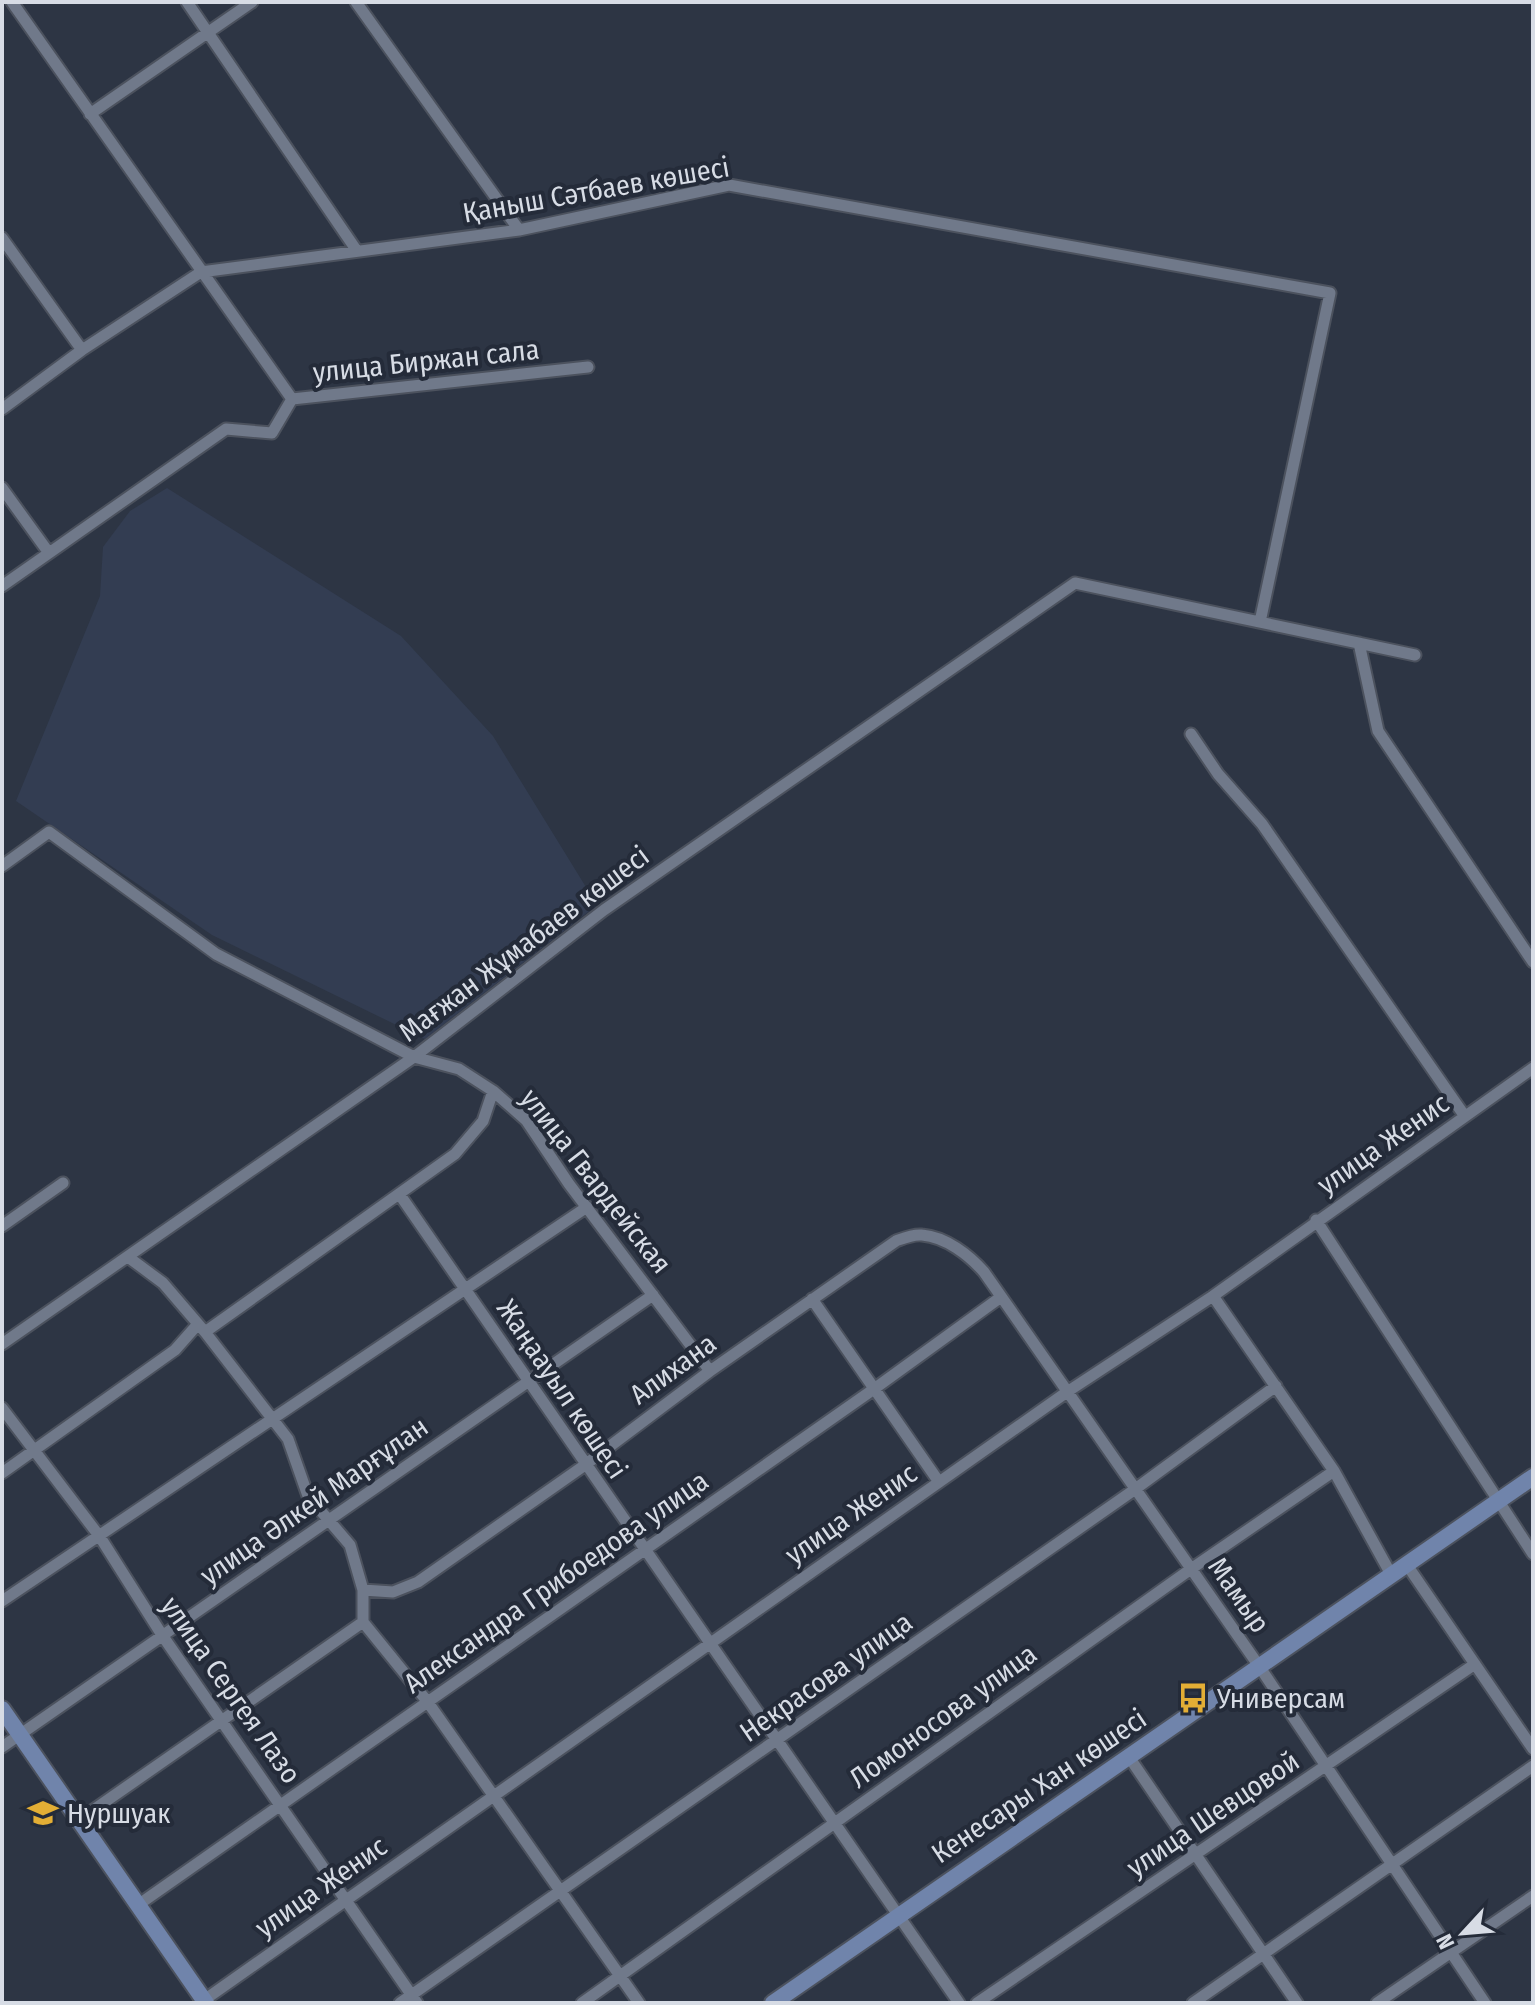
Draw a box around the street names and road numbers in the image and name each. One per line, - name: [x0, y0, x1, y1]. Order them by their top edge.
- street label: Қаныш Сәтбаев көшесі: [460, 150, 732, 230]
- street label: улица Биржан сала: [311, 333, 541, 389]
- street label: Мағжан Жұмабаев көшесі: [393, 839, 655, 1049]
- street label: улица Гвардейская: [514, 1082, 678, 1280]
- street label: улица Женис: [1311, 1087, 1455, 1201]
- street label: Жаңаауыл көшесі: [490, 1293, 634, 1485]
- street label: Алихана: [624, 1327, 722, 1411]
- street label: улица Әлкей Марғұлан: [194, 1410, 434, 1592]
- street label: улица Женис: [779, 1457, 923, 1571]
- street label: Александра Грибоедова улица: [397, 1464, 715, 1700]
- street label: Мамыр: [1201, 1551, 1277, 1639]
- street label: улица Сергея Лазо: [154, 1590, 308, 1790]
- street label: Некрасова улица: [734, 1605, 918, 1749]
- street label: Ломоносова улица: [843, 1637, 1043, 1795]
- street label: Кенесары Хан көшесі: [925, 1702, 1153, 1870]
- street label: улица Шевцовой: [1121, 1744, 1305, 1884]
- street label: улица Женис: [249, 1830, 393, 1944]

